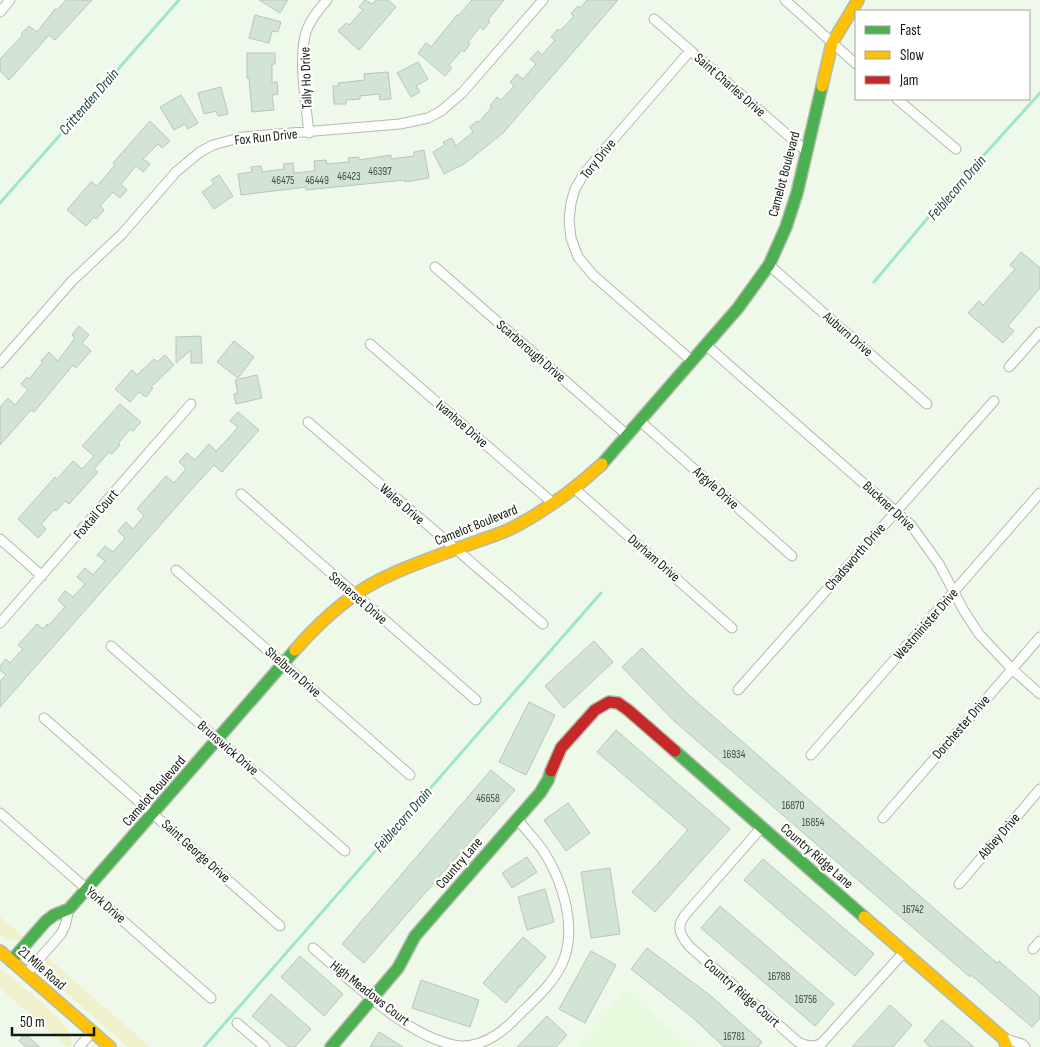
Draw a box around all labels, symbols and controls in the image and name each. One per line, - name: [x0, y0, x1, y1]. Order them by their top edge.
- legend: [855, 10, 1030, 100]
- text: Fast: [900, 21, 922, 40]
- street label: Tally Ho Drive: [296, 46, 316, 110]
- text: Slow: [900, 46, 924, 65]
- street label: Saint Charles Drive: [691, 49, 769, 121]
- water label: Crittenden Drain: [55, 65, 123, 139]
- text: Jam: [899, 71, 918, 90]
- street label: Fox Run Drive: [234, 125, 298, 149]
- street label: Camelot Boulevard: [764, 129, 804, 219]
- street label: Tory Drive: [577, 135, 619, 183]
- water label: Feiblecorn Drain: [924, 152, 990, 224]
- house number: 46397: [368, 165, 392, 178]
- house number: 46423: [337, 170, 361, 183]
- house number: 46475: [272, 174, 294, 187]
- house number: 46449: [305, 174, 329, 187]
- street label: Auburn Drive: [819, 307, 876, 360]
- street label: Scarborough Drive: [493, 316, 569, 386]
- street label: Ivanhoe Drive: [432, 397, 492, 451]
- street label: Argyle Drive: [689, 462, 742, 513]
- street label: Buckner Drive: [859, 478, 919, 534]
- street label: Wales Drive: [376, 480, 428, 528]
- street label: Foxtail Court: [70, 486, 122, 542]
- street label: Camelot Boulevard: [432, 501, 520, 549]
- street label: Chadsworth Drive: [821, 520, 889, 594]
- street label: Durham Drive: [624, 531, 684, 585]
- street label: Somerset Drive: [325, 568, 391, 628]
- street label: Westminister Drive: [890, 585, 962, 663]
- street label: Shelburn Drive: [262, 643, 324, 701]
- street label: Dorchester Drive: [929, 692, 993, 762]
- street label: Brunswick Drive: [194, 717, 262, 779]
- house number: 16934: [723, 748, 746, 761]
- street label: Camelot Boulevard: [119, 752, 189, 830]
- water label: Feiblecorn Drain: [370, 784, 436, 856]
- house number: 46658: [476, 792, 500, 805]
- house number: 16870: [782, 799, 804, 812]
- street label: Abbey Drive: [974, 810, 1024, 863]
- street label: Saint George Drive: [158, 816, 234, 886]
- house number: 16854: [802, 816, 825, 829]
- street label: Country Ridge Lane: [777, 820, 857, 892]
- street label: Country Lane: [432, 834, 486, 892]
- street label: York Drive: [83, 883, 129, 927]
- house number: 16742: [902, 903, 924, 916]
- street label: 21 Mile Road: [15, 943, 69, 993]
- street label: Country Ridge Court: [700, 955, 784, 1031]
- street label: High Meadows Court: [327, 957, 413, 1029]
- house number: 16788: [768, 970, 791, 983]
- house number: 16756: [795, 993, 817, 1006]
- scale bar: [12, 1004, 95, 1036]
- text: 50 m: [20, 1013, 45, 1032]
- house number: 16781: [723, 1030, 745, 1043]

